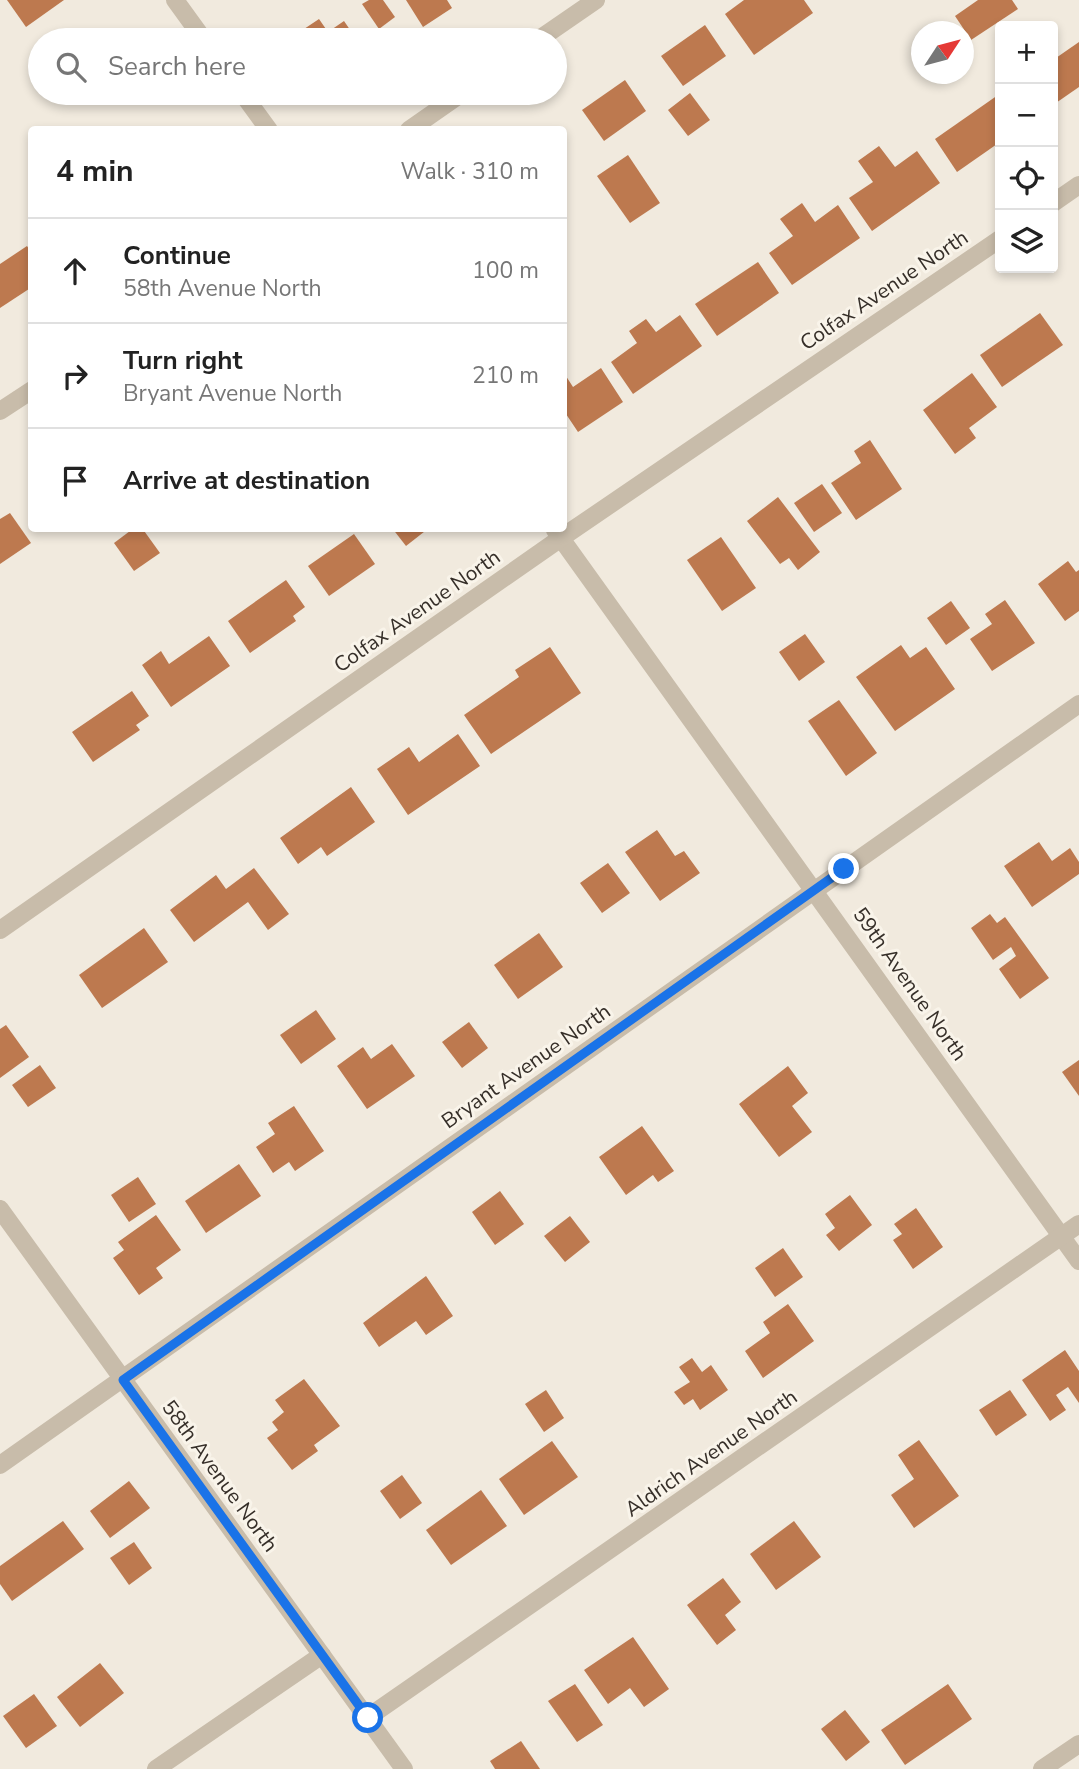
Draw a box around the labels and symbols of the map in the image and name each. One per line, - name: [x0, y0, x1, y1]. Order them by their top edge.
- north arrow: [911, 21, 974, 84]
- street label: Colfax Avenue North: [795, 223, 973, 357]
- street label: Colfax Avenue North: [328, 543, 506, 679]
- route end: [828, 853, 859, 884]
- street label: 59th Avenue North: [847, 902, 973, 1066]
- street label: Bryant Avenue North: [436, 997, 616, 1135]
- street label: Aldrich Avenue North: [619, 1383, 803, 1523]
- street label: 58th Avenue North: [155, 1394, 285, 1558]
- route start: [352, 1702, 383, 1733]

